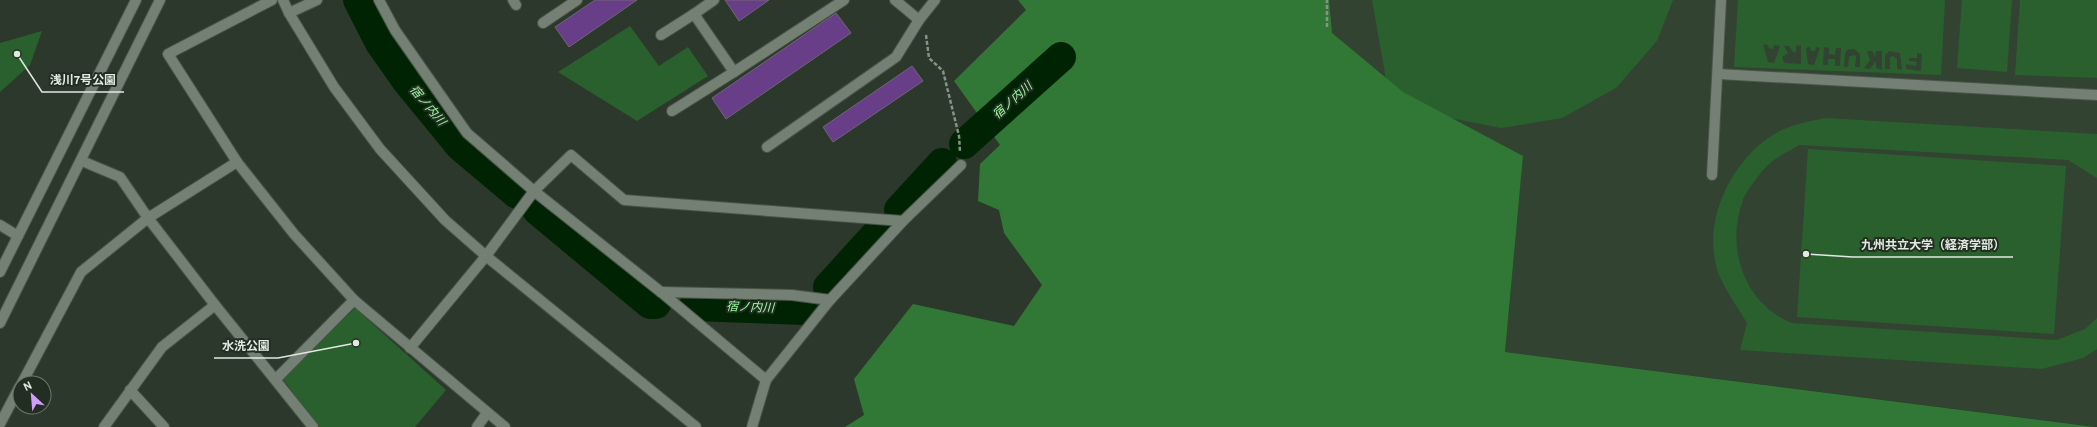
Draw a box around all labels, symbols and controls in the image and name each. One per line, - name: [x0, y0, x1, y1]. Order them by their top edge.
- callout: 浅川7号公園: [42, 68, 124, 92]
- text: 浅川7号公園: [50, 73, 116, 89]
- water label: 宿ノ内川: [990, 78, 1038, 123]
- water label: 宿ノ内川: [405, 82, 450, 131]
- callout: 九州共立大学（経済学部）: [1853, 233, 2013, 257]
- text: 九州共立大学（経済学部）: [1861, 238, 2005, 254]
- water label: 宿ノ内川: [726, 299, 776, 317]
- callout: 水洗公園: [214, 334, 278, 358]
- text: 水洗公園: [222, 339, 270, 355]
- north arrow: [12, 375, 52, 415]
- text: N: [21, 379, 35, 395]

